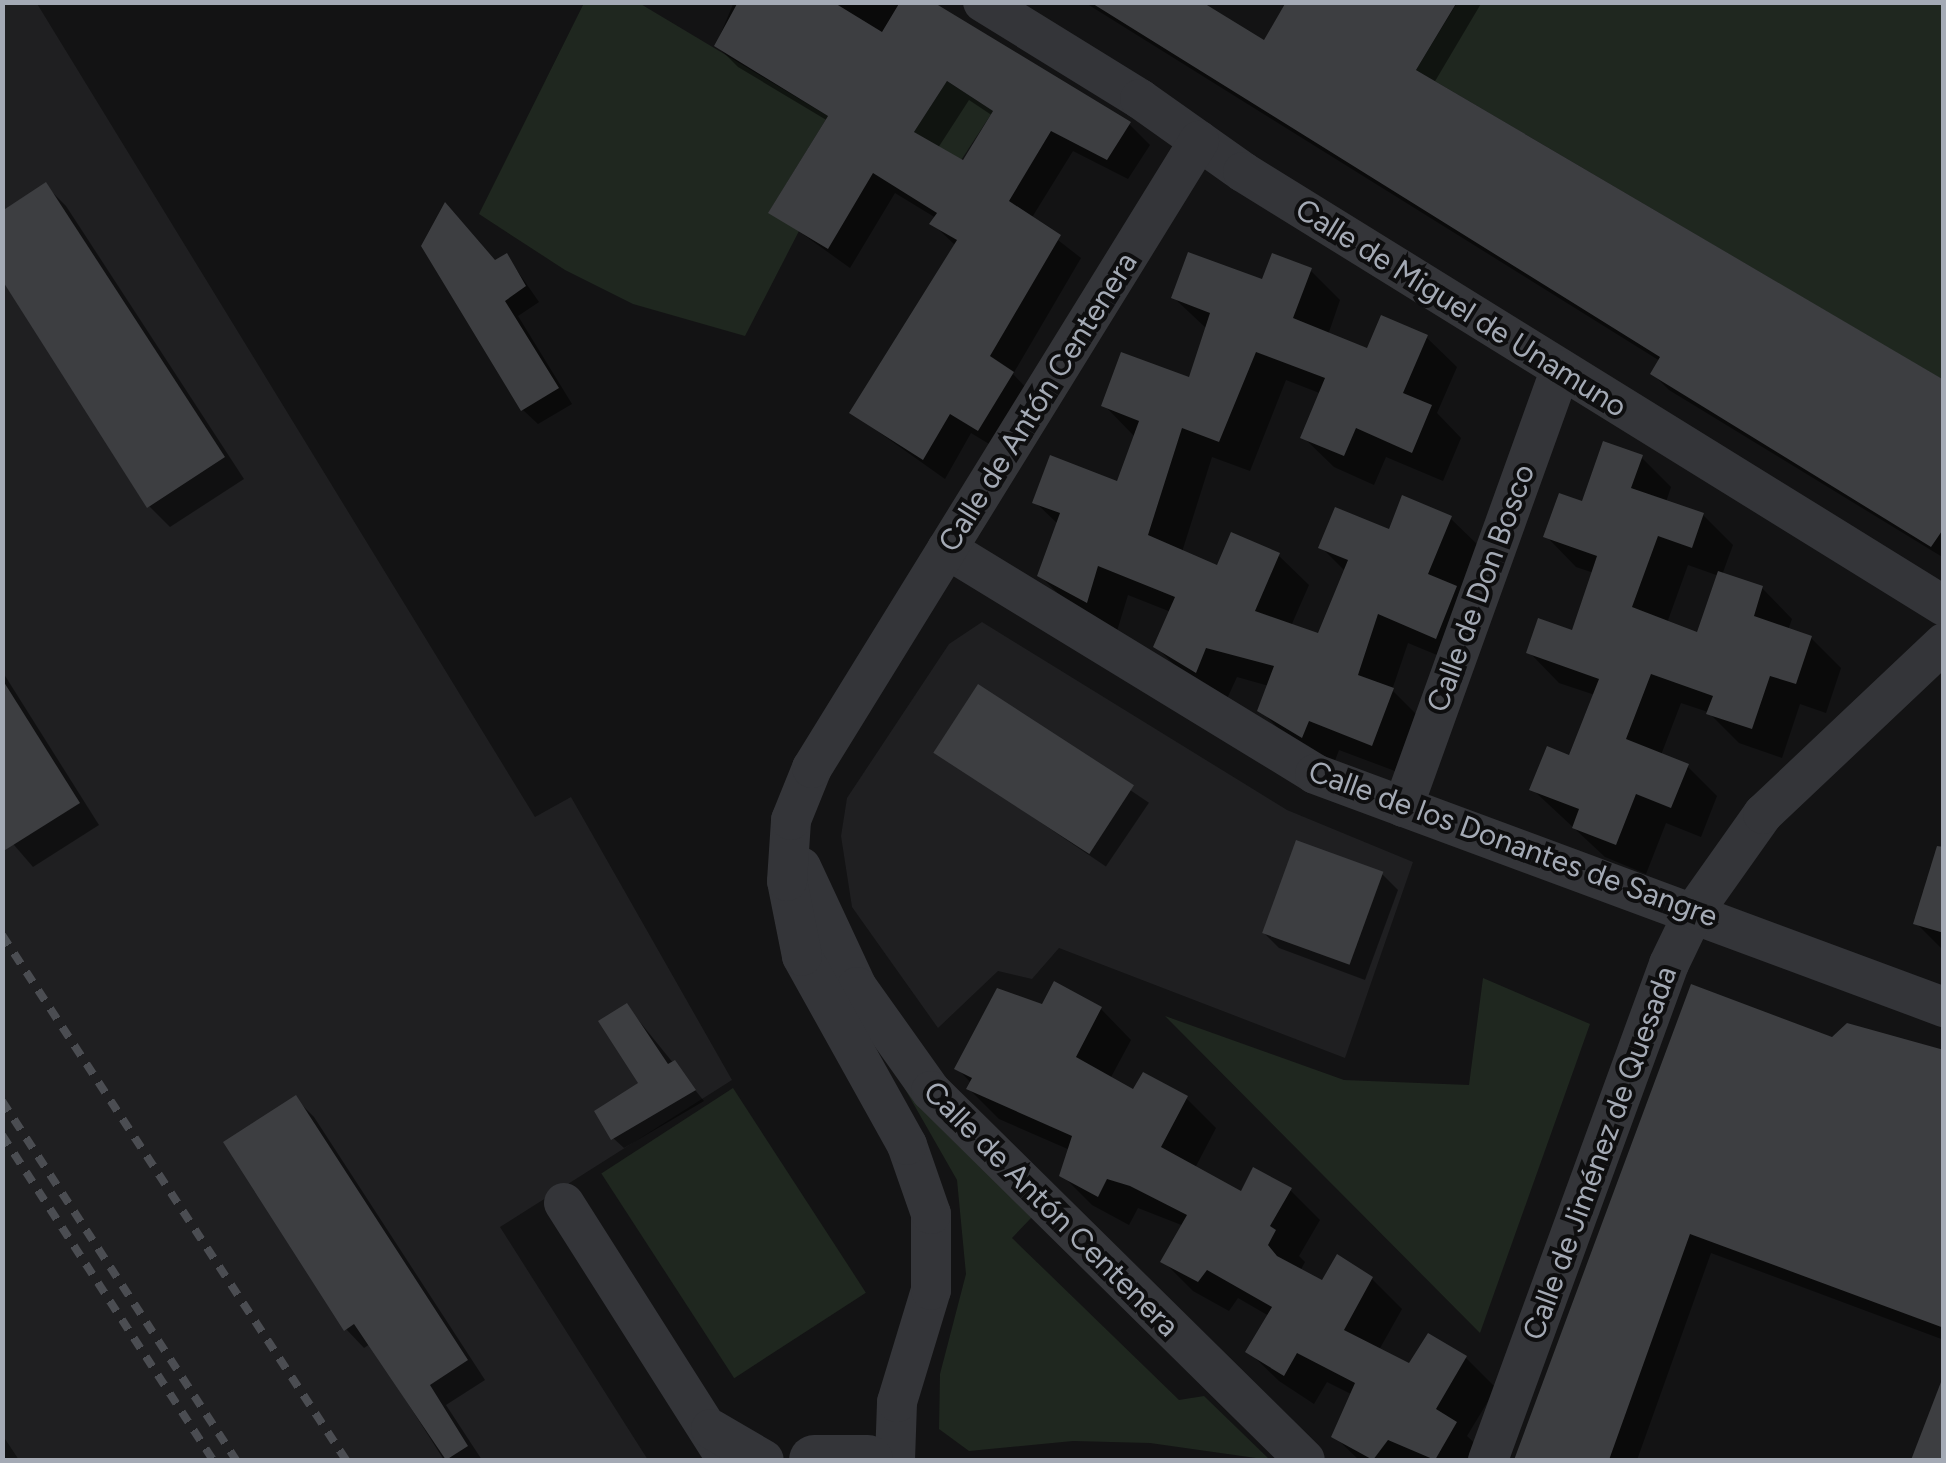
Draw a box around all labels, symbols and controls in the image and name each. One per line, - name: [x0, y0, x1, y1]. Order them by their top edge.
- street label: Calle de Miguel de Unamuno: [1289, 191, 1633, 425]
- street label: Calle de Antón Centenera: [931, 246, 1145, 558]
- street label: Calle de Don Bosco: [1419, 459, 1543, 717]
- street label: Calle de los Donantes de Sangre: [1304, 753, 1722, 935]
- street label: Calle de Jiménez de Quesada: [1516, 961, 1684, 1345]
- street label: Calle de Antón Centenera: [916, 1074, 1186, 1344]

